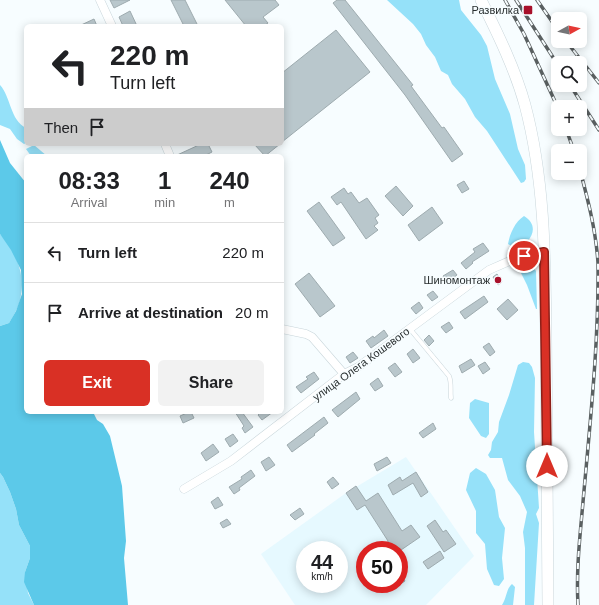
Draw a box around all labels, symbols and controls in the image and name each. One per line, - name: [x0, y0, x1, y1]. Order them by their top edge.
- place label: Развилка: [471, 4, 520, 16]
- marker: Развилка: [522, 4, 534, 16]
- north arrow: [551, 12, 587, 48]
- map controls: [551, 12, 587, 180]
- icon: left: [44, 40, 96, 92]
- text: 220 m: [110, 40, 189, 71]
- button: search: [551, 56, 587, 92]
- text: Turn left: [110, 73, 175, 93]
- button: +: [551, 100, 587, 136]
- icon: arrive: [86, 116, 108, 138]
- text: Then: [44, 119, 78, 136]
- button: −: [551, 144, 587, 180]
- text: 08:33: [58, 167, 120, 194]
- text: 1: [158, 167, 171, 194]
- text: 240: [210, 167, 250, 194]
- text: Arrival: [71, 195, 108, 210]
- text: min: [154, 195, 175, 210]
- text: m: [224, 195, 235, 210]
- pin: [507, 239, 541, 273]
- icon: left: [44, 242, 66, 264]
- text: Turn left: [78, 244, 137, 261]
- text: 220 m: [222, 244, 264, 261]
- icon: arrive: [513, 245, 535, 267]
- place label: Шиномонтаж: [423, 274, 491, 286]
- marker: Шиномонтаж: [493, 275, 503, 285]
- icon: arrive: [44, 302, 66, 324]
- text: Arrive at destination: [78, 304, 223, 321]
- text: 20 m: [235, 304, 268, 321]
- street label: улица Олега Кошевого: [310, 325, 412, 403]
- button: Exit: [44, 360, 150, 406]
- button: Share: [158, 360, 264, 406]
- position arrow: [526, 445, 568, 487]
- speed limit sign: 50: [356, 541, 408, 593]
- text: 44: [311, 551, 333, 573]
- text: km/h: [311, 571, 333, 582]

